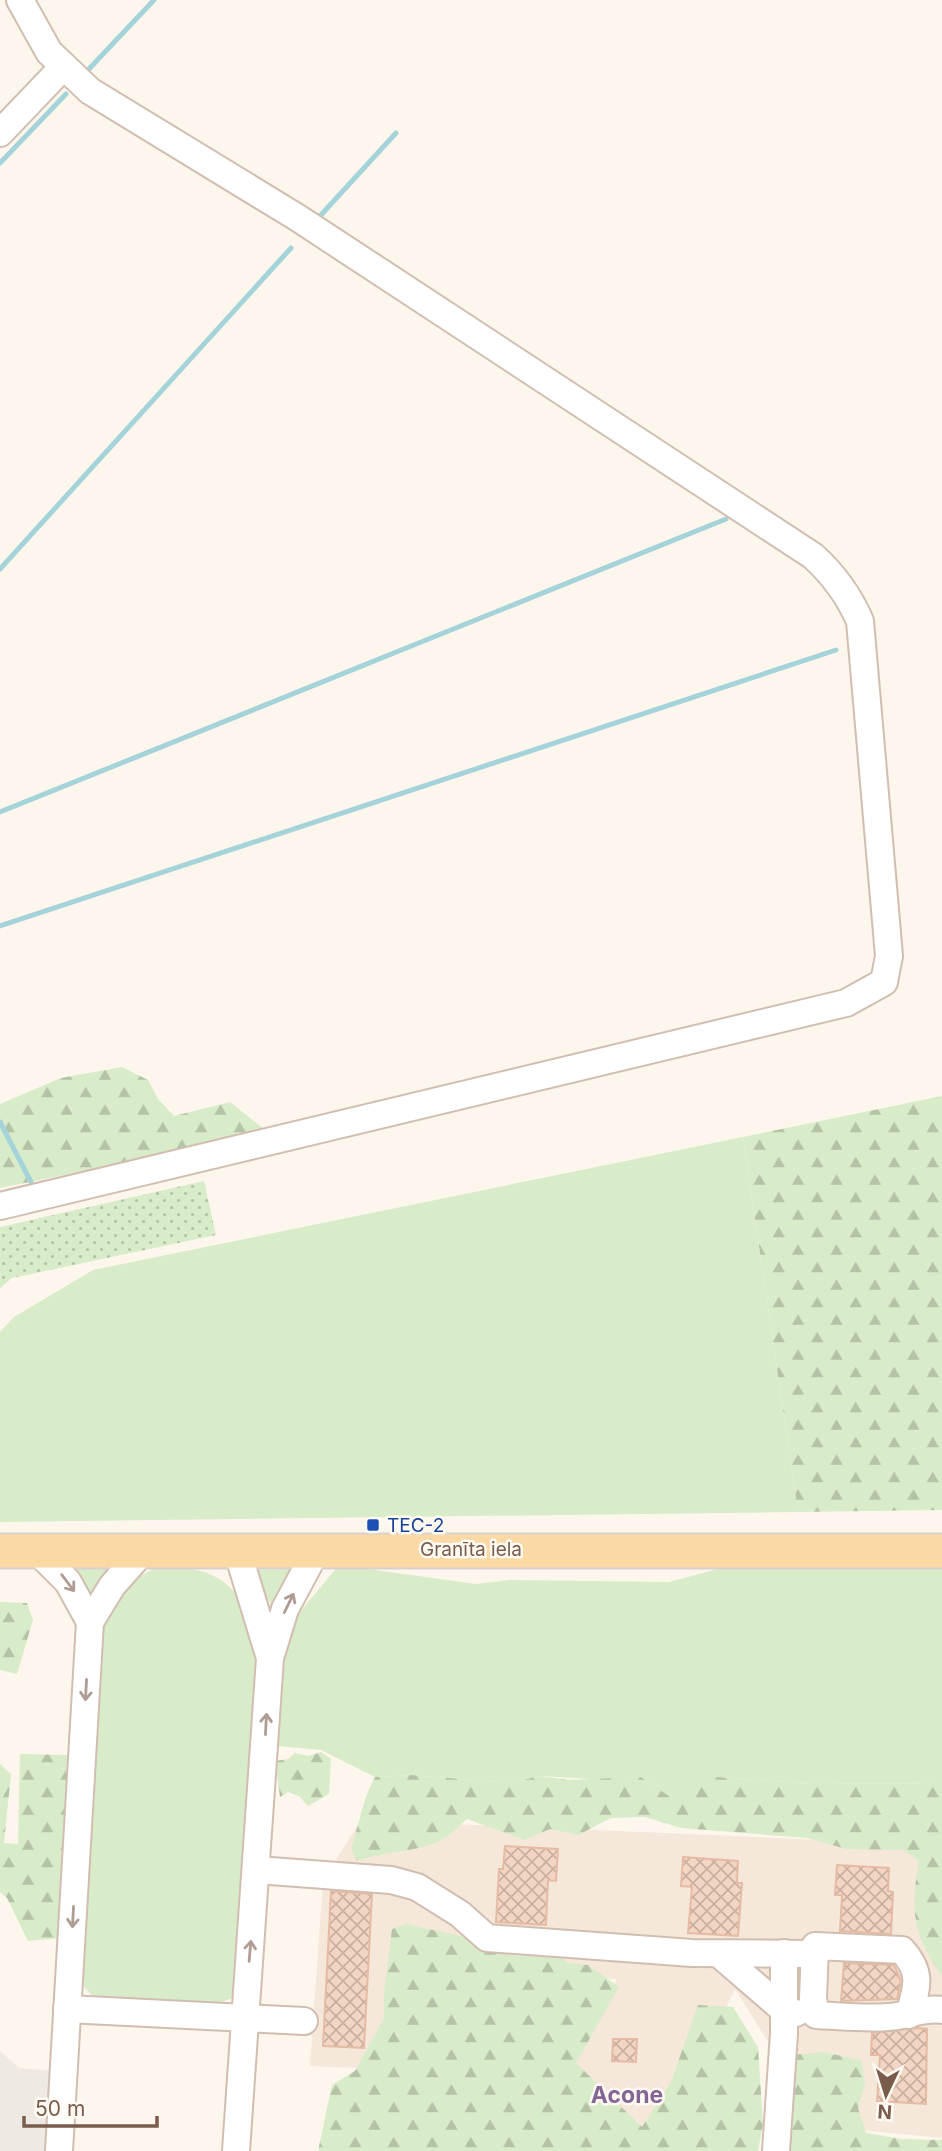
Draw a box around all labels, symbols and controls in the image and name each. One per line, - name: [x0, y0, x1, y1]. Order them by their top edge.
- place label: TEC-2: [387, 1514, 444, 1537]
- marker: TEC-2: [365, 1517, 381, 1533]
- street label: Granīta iela: [420, 1538, 522, 1561]
- one-way arrow: [61, 1573, 75, 1592]
- one-way arrow: [283, 1593, 297, 1614]
- one-way arrow: [79, 1678, 92, 1701]
- one-way arrow: [259, 1713, 272, 1736]
- one-way arrow: [66, 1905, 79, 1928]
- one-way arrow: [244, 1940, 257, 1963]
- north arrow: [851, 2060, 921, 2130]
- district label: Acone: [591, 2081, 663, 2109]
- scale bar: [24, 2084, 158, 2128]
- text: 50 m: [35, 2096, 85, 2121]
- text: N: [877, 2099, 893, 2123]

